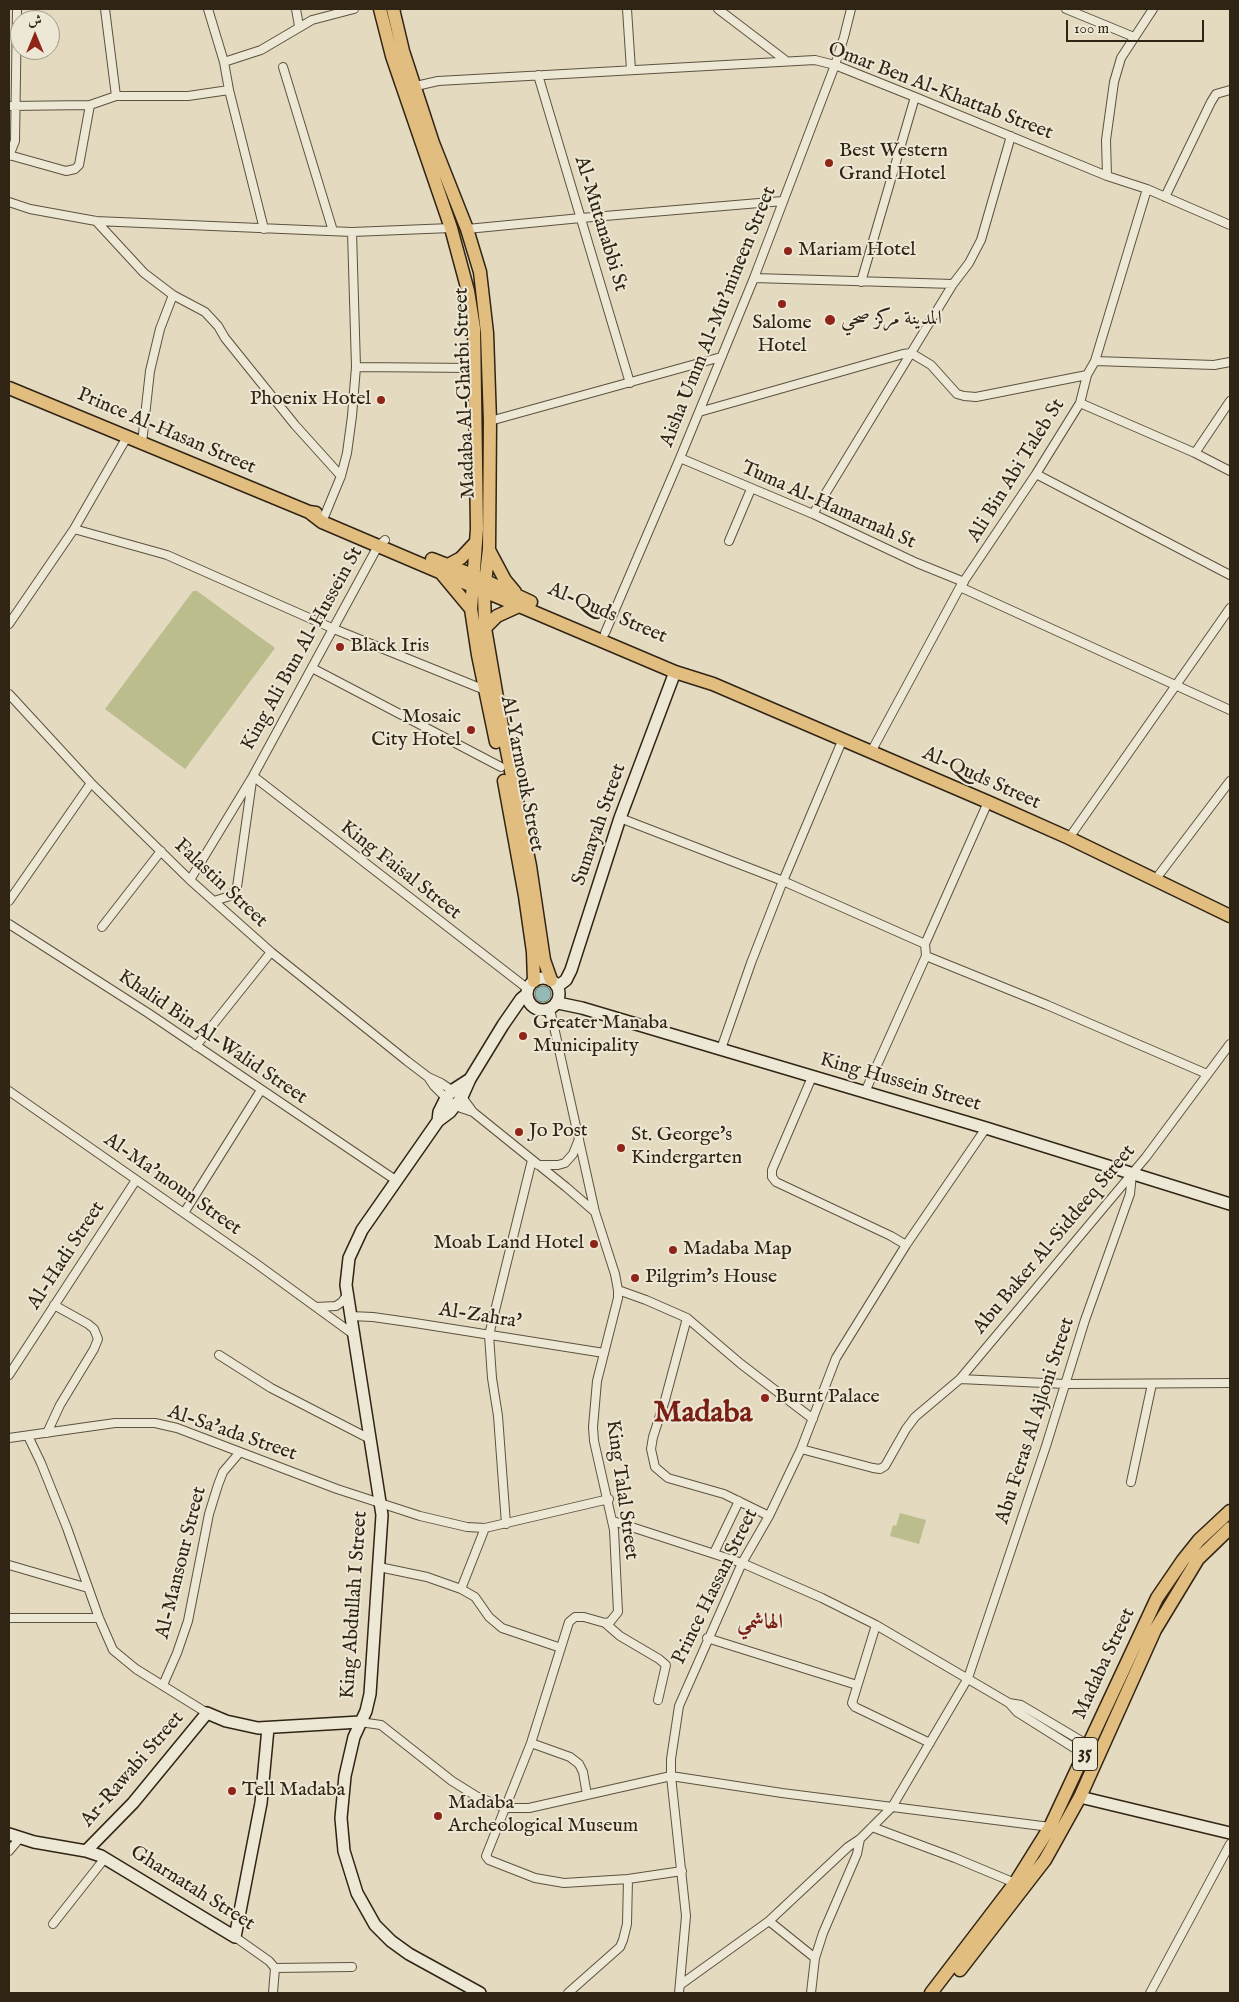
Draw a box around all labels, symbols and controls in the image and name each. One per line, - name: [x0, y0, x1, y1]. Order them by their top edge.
- north arrow: [10, 10, 60, 60]
- scale bar: [1069, 10, 1206, 42]
- text: ش: [28, 12, 42, 30]
- text: 100 m: [1074, 19, 1109, 38]
- street label: Omar Ben Al-Khattab Street: [824, 38, 1056, 146]
- place label: Best Western Grand Hotel: [839, 140, 948, 187]
- street label: Al-Mutanabbi St: [568, 153, 632, 295]
- marker: Best Western Grand Hotel: [823, 157, 835, 169]
- street label: Aisha Umm Al-Mu'mineen Street: [656, 183, 782, 451]
- place label: Mariam Hotel: [798, 239, 916, 263]
- marker: Mariam Hotel: [782, 245, 794, 257]
- street label: Madaba Al-Gharbi Street: [450, 287, 482, 499]
- marker: Salome Hotel: [776, 298, 788, 310]
- place label: المدينة مركز صحي: [841, 308, 942, 332]
- place label: Salome Hotel: [752, 312, 812, 359]
- marker: المدينة مركز صحي: [823, 313, 837, 327]
- street label: Prince Al-Hasan Street: [73, 384, 259, 480]
- place label: Phoenix Hotel: [250, 388, 371, 412]
- marker: Phoenix Hotel: [375, 394, 387, 406]
- street label: Ali Bin Abi Taleb St: [963, 395, 1071, 547]
- street label: Tuma Al-Hamarnah St: [737, 457, 919, 555]
- street label: King Ali Bun Al-Hussein St: [237, 543, 369, 755]
- street label: Al-Quds Street: [544, 578, 670, 650]
- place label: Black Iris: [350, 635, 429, 659]
- marker: Black Iris: [334, 641, 346, 653]
- street label: Al-Yarmouk Street: [494, 694, 548, 854]
- place label: Mosaic City Hotel: [371, 706, 461, 753]
- marker: Mosaic City Hotel: [465, 724, 477, 736]
- street label: Al-Quds Street: [918, 742, 1044, 816]
- street label: Sumayah Street: [568, 761, 632, 889]
- street label: King Faisal Street: [335, 816, 465, 926]
- street label: Falastin Street: [168, 835, 272, 933]
- street label: Khalid Bin Al-Walid Street: [113, 966, 311, 1110]
- place label: Greater Manaba Municipality: [533, 1012, 668, 1059]
- marker: Greater Manaba Municipality: [517, 1030, 529, 1042]
- street label: King Hussein Street: [817, 1049, 983, 1117]
- place label: Jo Post: [529, 1120, 588, 1144]
- place label: St. George's Kindergarten: [631, 1124, 742, 1171]
- marker: Jo Post: [513, 1126, 525, 1138]
- street label: Al-Ma'moun Street: [99, 1129, 245, 1241]
- street label: Abu Baker Al-Siddeeq Street: [969, 1140, 1141, 1340]
- marker: St. George's Kindergarten: [615, 1142, 627, 1154]
- street label: Al-Hadi Street: [23, 1197, 111, 1315]
- place label: Moab Land Hotel: [433, 1232, 584, 1256]
- marker: Moab Land Hotel: [588, 1238, 600, 1250]
- place label: Madaba Map: [683, 1238, 792, 1262]
- marker: Madaba Map: [667, 1244, 679, 1256]
- place label: Pilgrim's House: [645, 1266, 777, 1290]
- marker: Pilgrim's House: [629, 1272, 641, 1284]
- street label: Al-Zahra': [437, 1299, 523, 1335]
- street label: Abu Feras Al Ajloni Street: [991, 1315, 1081, 1527]
- place label: Burnt Palace: [775, 1386, 880, 1410]
- marker: Burnt Palace: [759, 1392, 771, 1404]
- district label: Madaba: [653, 1397, 753, 1433]
- street label: Al-Sa'ada Street: [165, 1401, 299, 1467]
- street label: King Talal Street: [599, 1418, 643, 1562]
- street label: Al-Mansour Street: [152, 1484, 212, 1642]
- street label: Prince Hassan Street: [668, 1505, 764, 1669]
- street label: King Abdullah I Street: [336, 1510, 374, 1700]
- street label: Madaba Street: [1069, 1604, 1141, 1724]
- district label: الهاشمي: [737, 1611, 783, 1637]
- street label: Ar-Rawabi Street: [76, 1707, 190, 1833]
- road number: 35: [1072, 1738, 1098, 1770]
- place label: Tell Madaba: [242, 1779, 345, 1803]
- marker: Tell Madaba: [226, 1785, 238, 1797]
- place label: Madaba Archeological Museum: [448, 1792, 638, 1839]
- marker: Madaba Archeological Museum: [432, 1810, 444, 1822]
- street label: Gharnatah Street: [125, 1841, 259, 1937]

